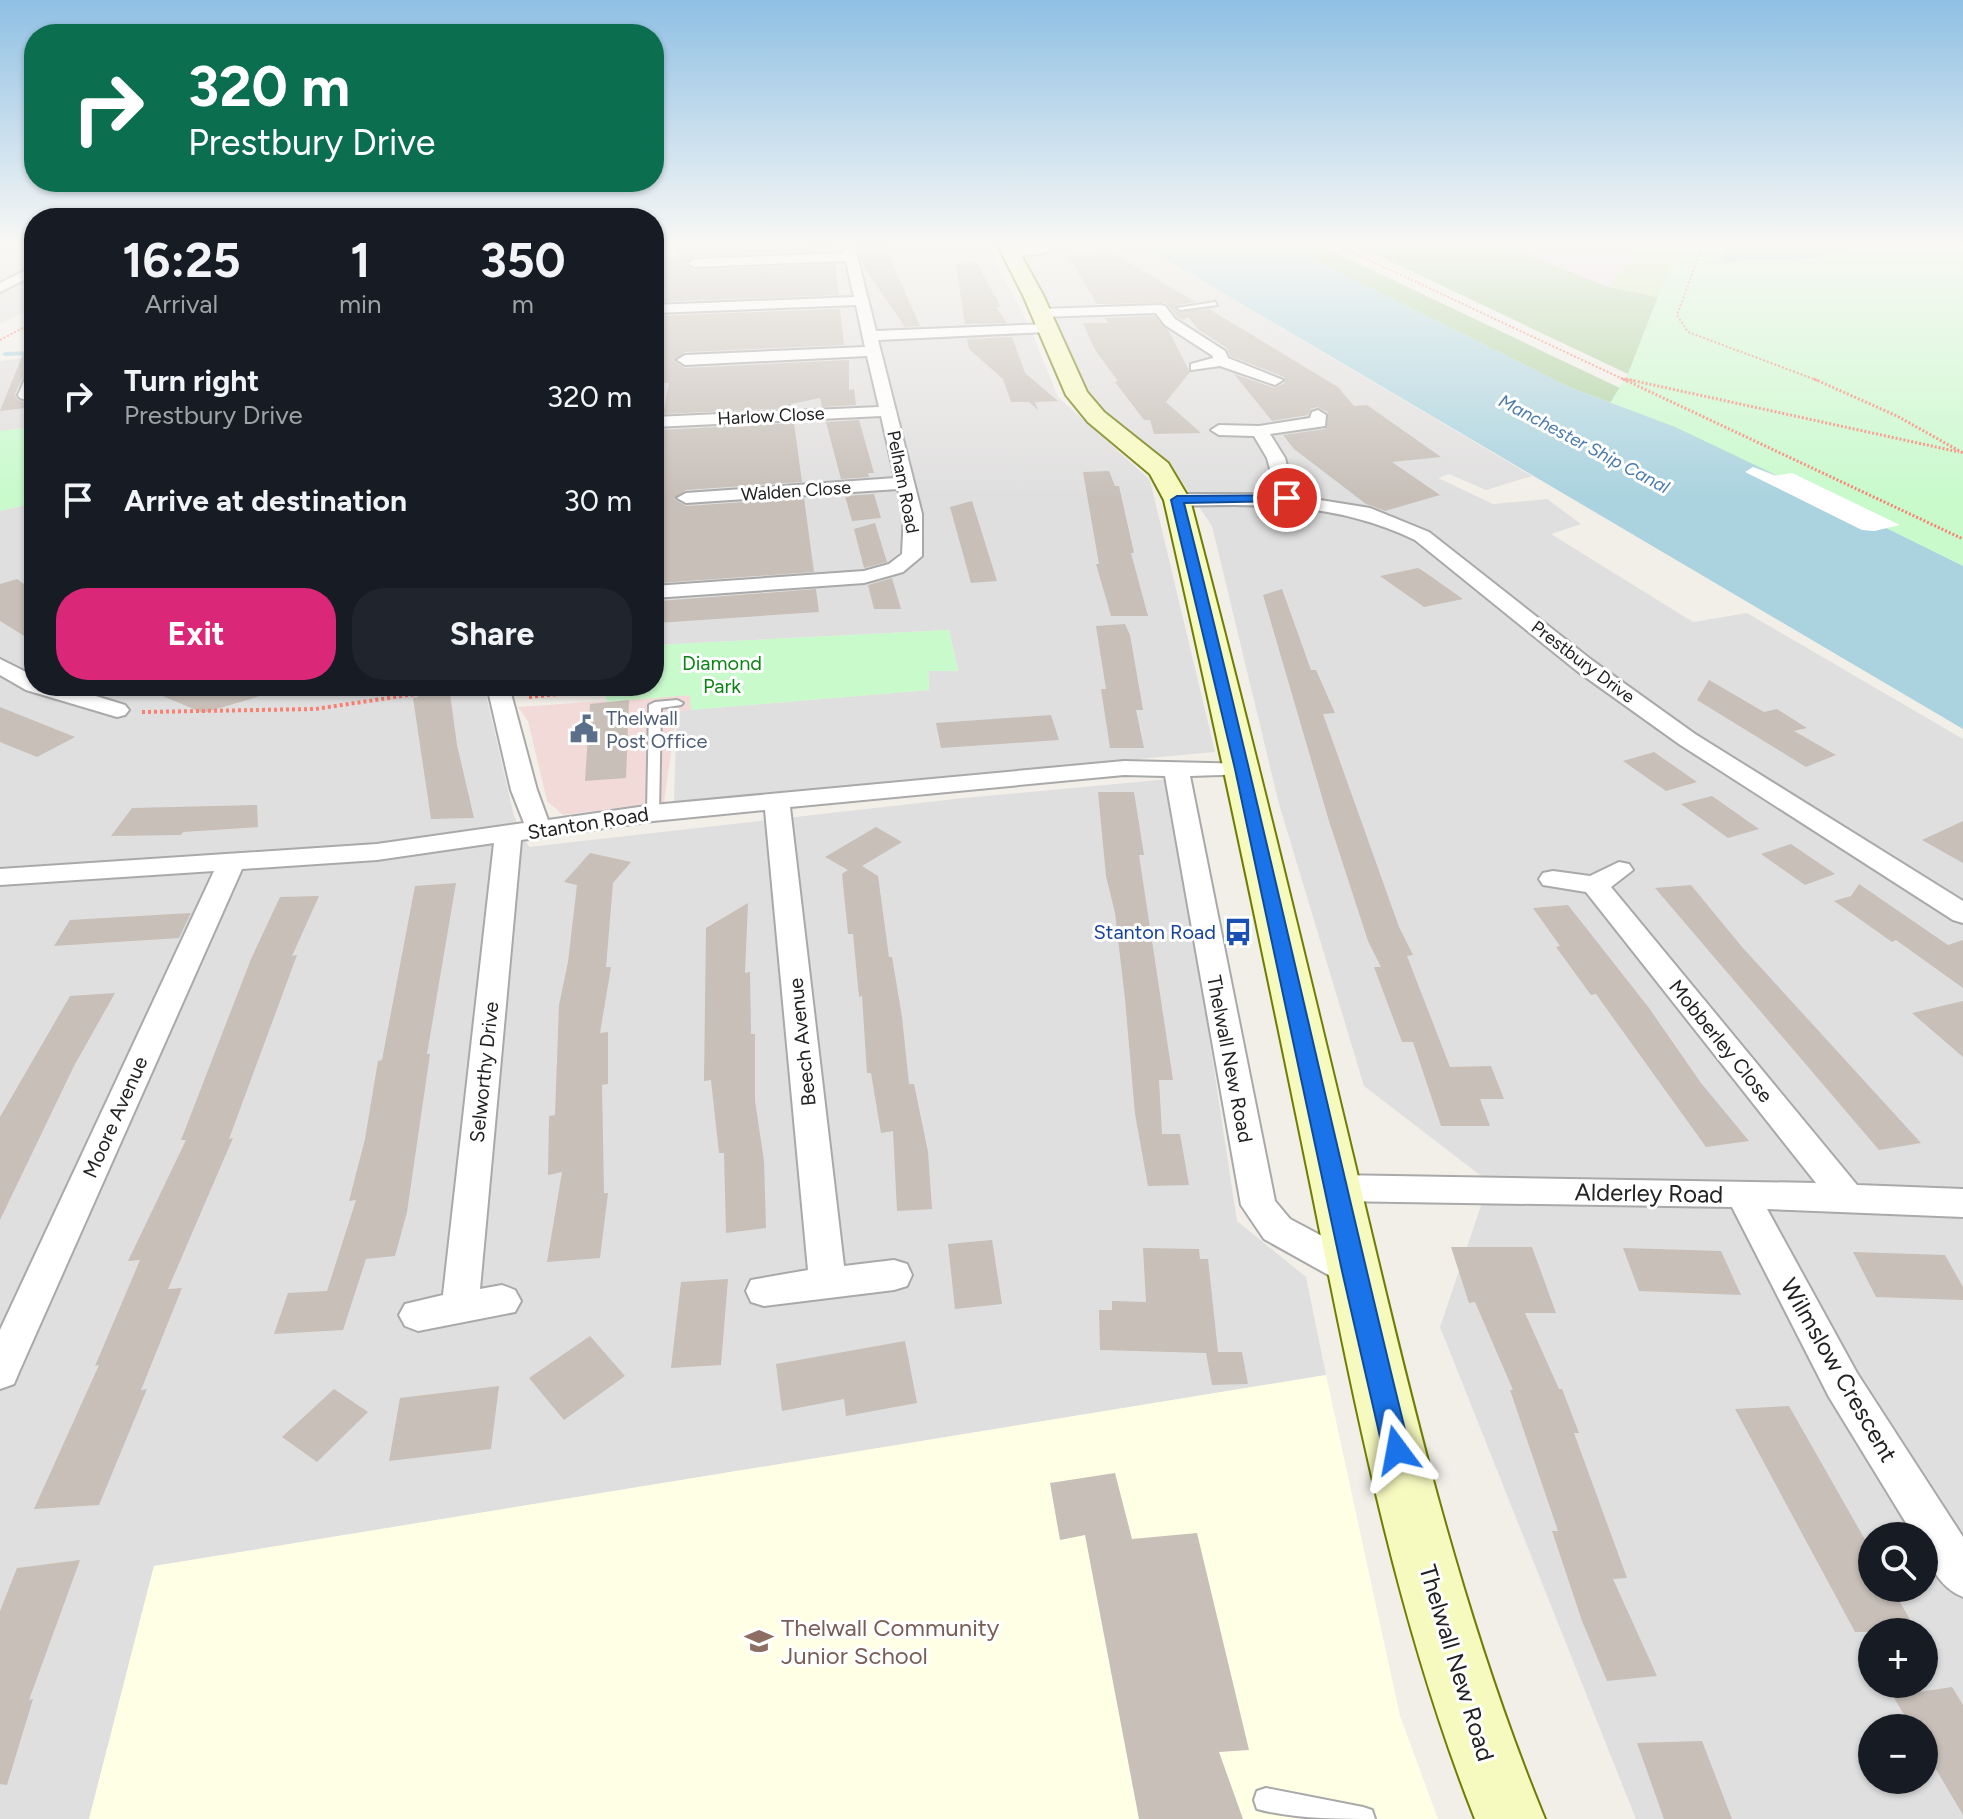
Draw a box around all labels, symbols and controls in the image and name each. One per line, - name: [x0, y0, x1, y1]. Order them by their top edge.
- text: 320 m: [188, 53, 350, 120]
- icon: right: [56, 56, 160, 160]
- text: Prestbury Drive: [188, 121, 435, 164]
- text: 16:25: [122, 231, 241, 289]
- text: 1: [350, 231, 370, 289]
- text: 350: [480, 231, 566, 289]
- text: Arrival: [145, 288, 218, 320]
- text: min: [339, 288, 382, 320]
- text: m: [512, 288, 534, 320]
- text: Turn right: [124, 362, 259, 399]
- icon: right: [56, 374, 100, 418]
- text: 320 m: [547, 378, 632, 415]
- water label: Manchester Ship Canal: [1495, 390, 1674, 499]
- text: Prestbury Drive: [124, 399, 303, 431]
- street label: Harlow Close: [717, 402, 825, 430]
- street label: Pelham Road: [882, 429, 924, 535]
- pin: [1253, 464, 1321, 532]
- street label: Walden Close: [740, 476, 852, 506]
- icon: arrive: [1265, 476, 1309, 520]
- icon: arrive: [56, 478, 100, 522]
- text: Arrive at destination: [124, 482, 407, 519]
- text: 30 m: [564, 482, 632, 519]
- button: Exit: [56, 588, 336, 680]
- button: Share: [352, 588, 632, 680]
- street label: Prestbury Drive: [1527, 616, 1639, 708]
- park label: Diamond Park: [682, 651, 762, 698]
- place label: Thelwall Post Office: [606, 706, 708, 753]
- public building icon: Thelwall Post Office: [569, 714, 599, 744]
- street label: Stanton Road: [526, 802, 650, 844]
- bus stop icon: Stanton Road: [1223, 917, 1253, 947]
- place label: Stanton Road: [1094, 920, 1216, 944]
- street label: Thelwall New Road: [1202, 973, 1258, 1145]
- street label: Mobberley Close: [1664, 975, 1778, 1107]
- street label: Beech Avenue: [783, 977, 821, 1107]
- street label: Selworthy Drive: [465, 1000, 503, 1144]
- street label: Moore Avenue: [78, 1052, 153, 1181]
- street label: Alderley Road: [1574, 1177, 1724, 1209]
- street label: Wilmslow Crescent: [1775, 1273, 1903, 1467]
- position arrow: [1355, 1408, 1439, 1492]
- map controls: [1858, 1522, 1938, 1794]
- button: search: [1858, 1522, 1938, 1602]
- street label: Thelwall New Road: [1413, 1561, 1501, 1765]
- place label: Thelwall Community Junior School: [781, 1613, 1000, 1670]
- button: +: [1858, 1618, 1938, 1698]
- school or university icon: Thelwall Community Junior School: [744, 1626, 774, 1656]
- button: −: [1858, 1714, 1938, 1794]

